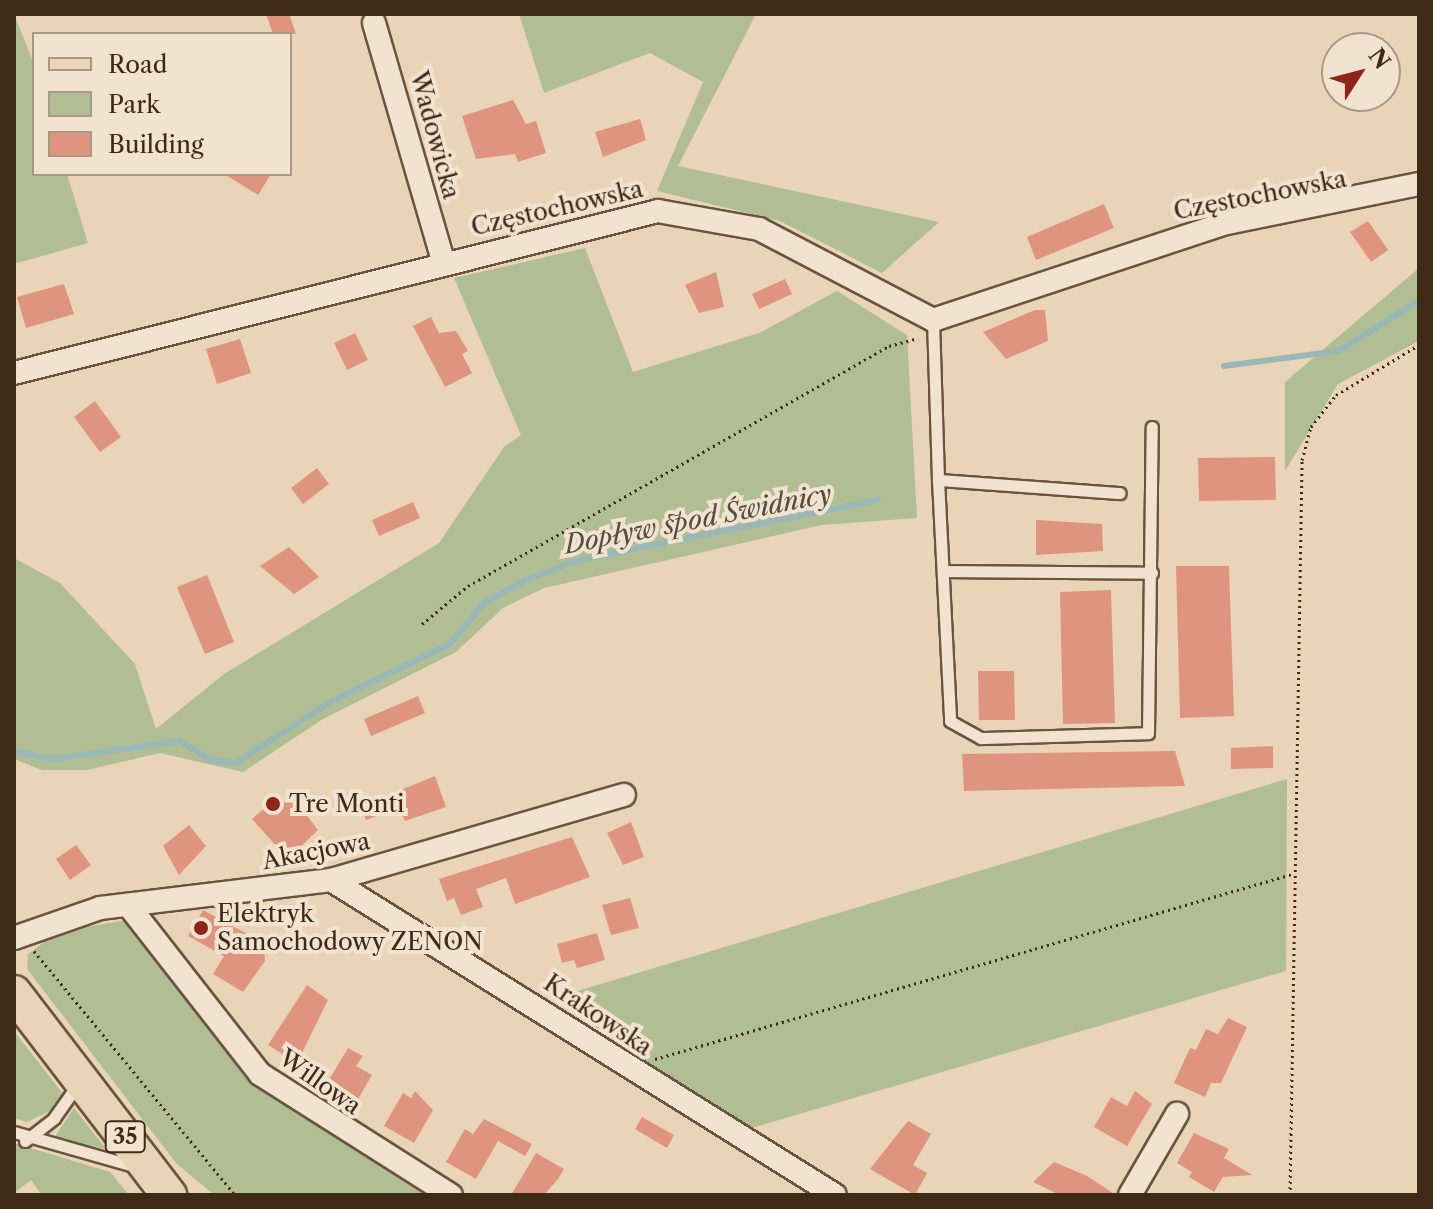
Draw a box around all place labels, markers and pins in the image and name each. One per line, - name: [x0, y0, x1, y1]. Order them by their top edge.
- place label: Tre Monti: [289, 790, 404, 818]
- marker: Tre Monti: [264, 795, 282, 813]
- place label: Elektryk Samochodowy ZENON: [217, 900, 483, 956]
- marker: Elektryk Samochodowy ZENON: [192, 919, 210, 937]

